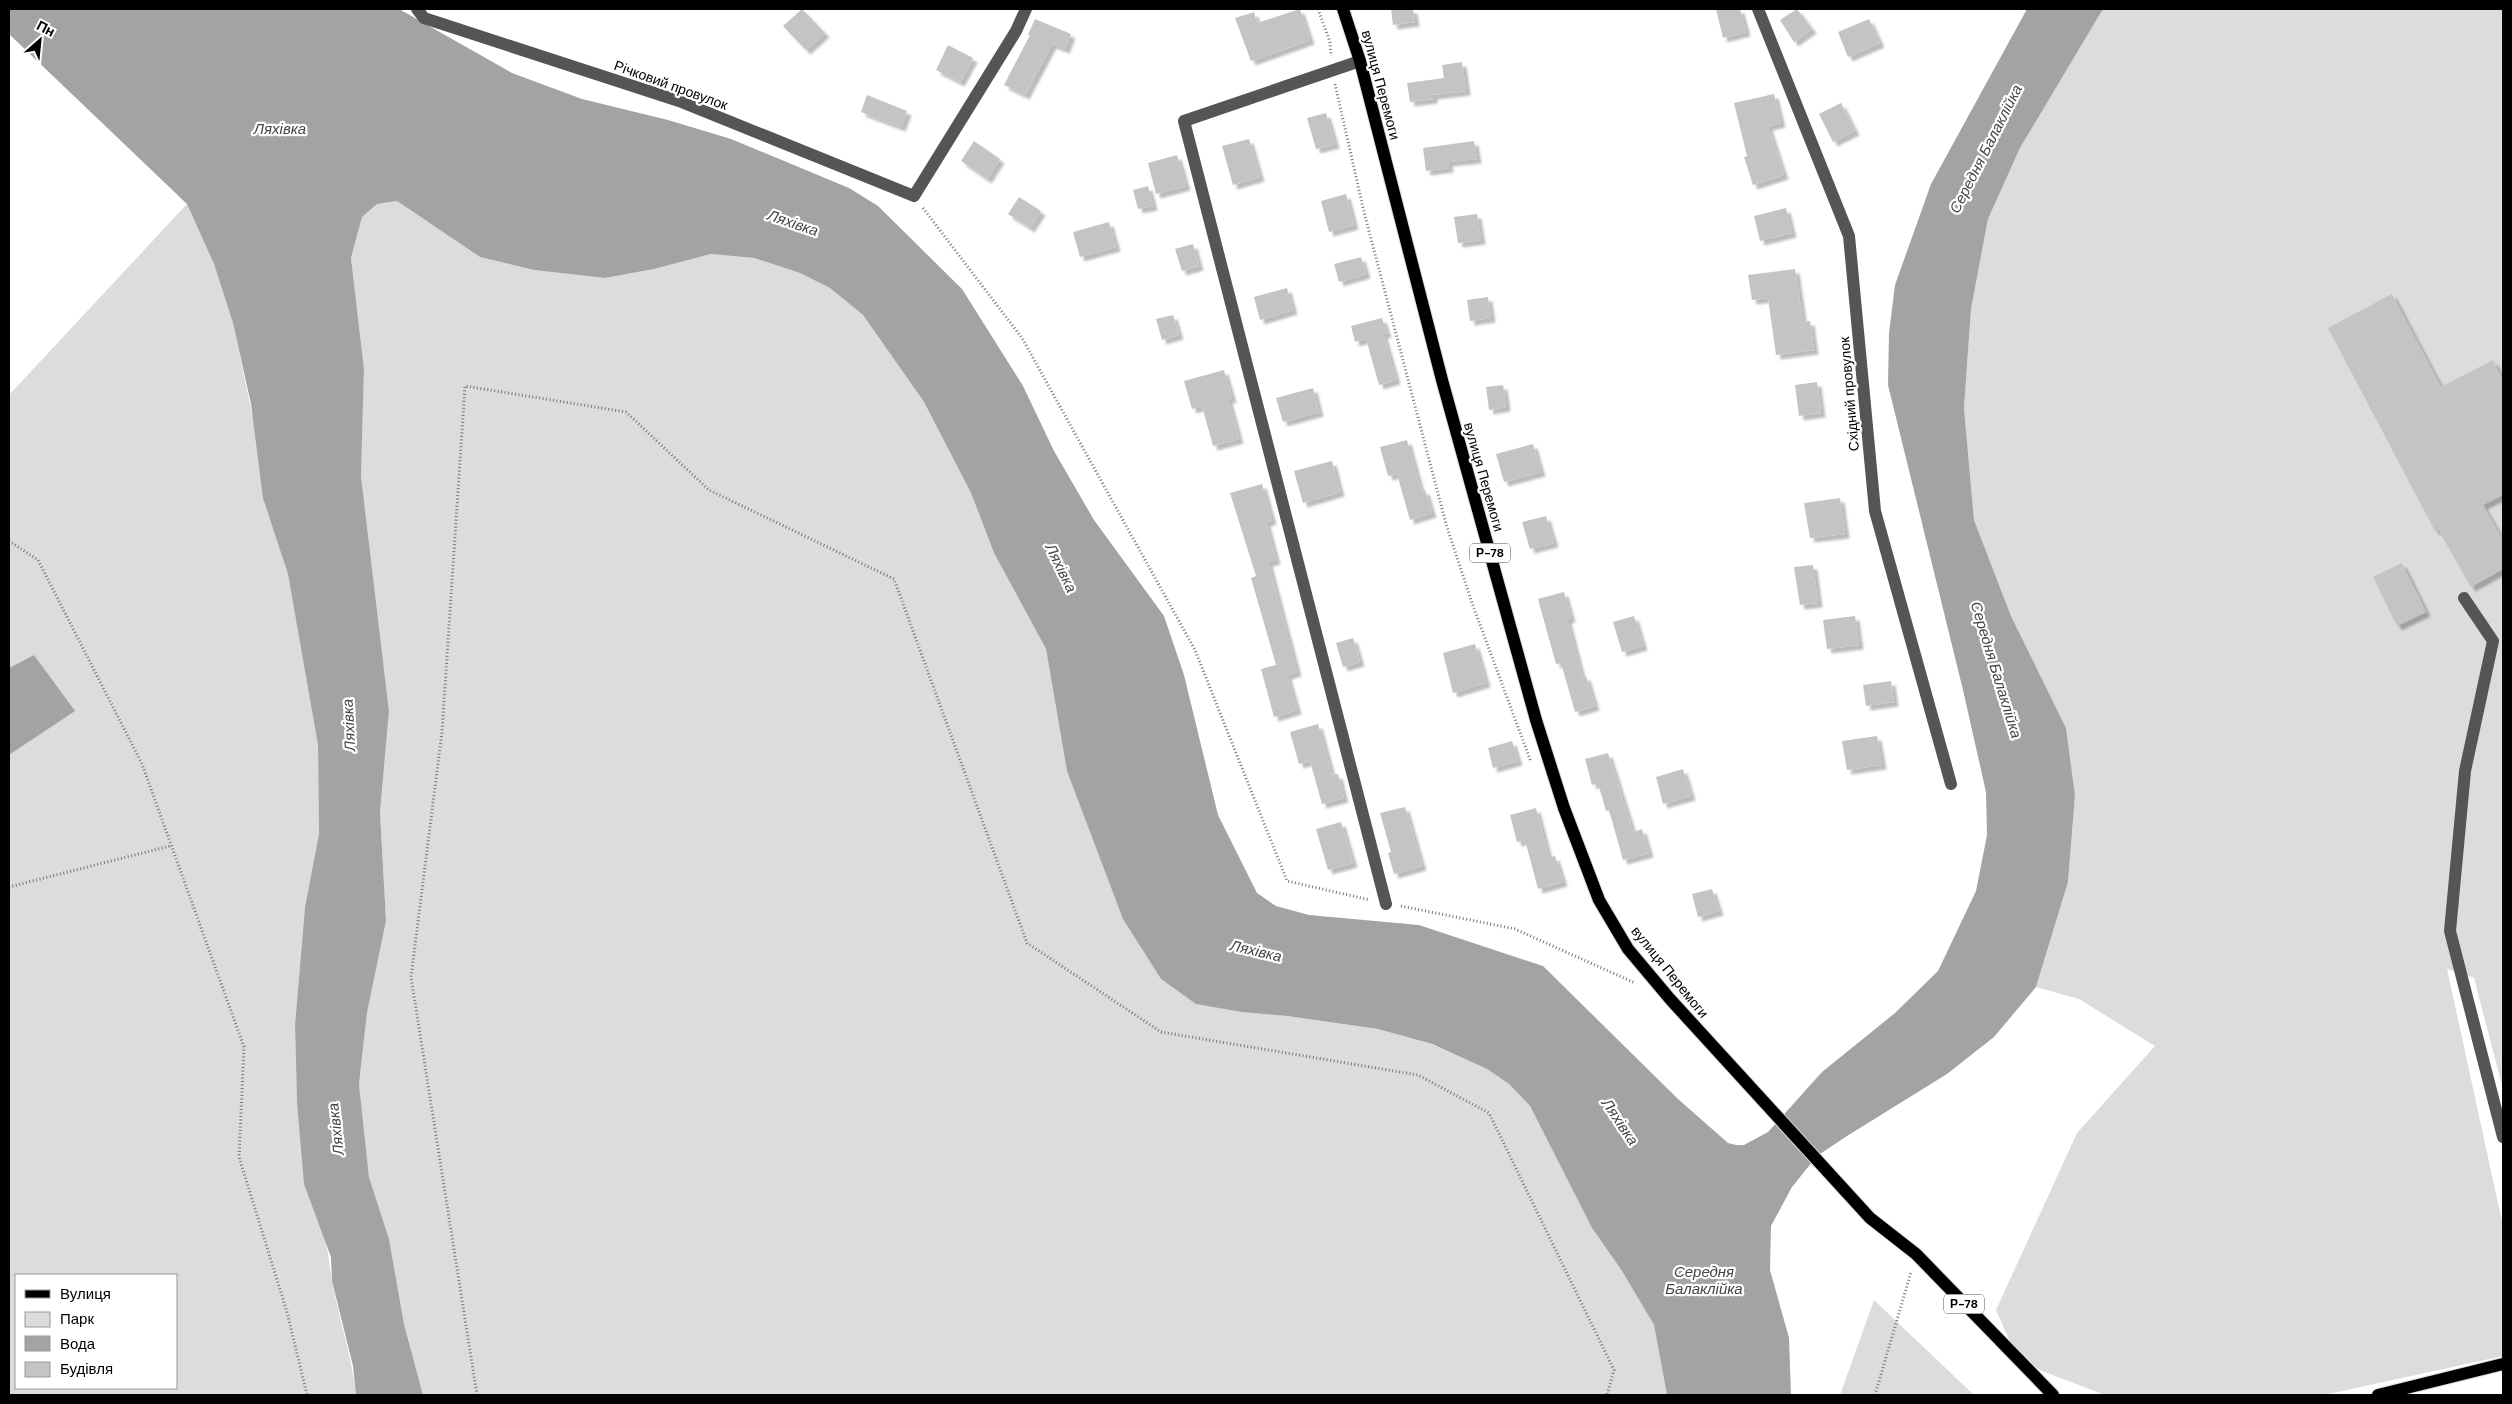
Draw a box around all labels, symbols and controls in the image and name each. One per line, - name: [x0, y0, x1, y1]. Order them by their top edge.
- north arrow: [15, 15, 65, 65]
- text: Пн: [34, 16, 58, 41]
- street label: вулиця Перемоги: [1358, 28, 1404, 142]
- street label: Річковий провулок: [612, 56, 731, 114]
- water label: Середня Балаклійка: [1945, 81, 2027, 217]
- water label: Ляхівка: [253, 119, 306, 139]
- water label: Ляхівка: [764, 205, 821, 241]
- street label: Східний провулок: [1835, 335, 1863, 452]
- street label: вулиця Перемоги: [1460, 420, 1508, 534]
- water label: Ляхівка: [1040, 539, 1081, 596]
- road number: Р-78: [1470, 544, 1510, 562]
- water label: Середня Балаклійка: [1966, 599, 2026, 741]
- water label: Ляхівка: [338, 698, 360, 753]
- street label: вулиця Перемоги: [1627, 922, 1713, 1022]
- water label: Ляхівка: [1227, 935, 1284, 967]
- water label: Ляхівка: [1597, 1094, 1643, 1149]
- water label: Ляхівка: [323, 1102, 349, 1157]
- water label: Середня Балаклійка: [1665, 1262, 1743, 1299]
- legend: [15, 1274, 178, 1389]
- text: Вулиця: [60, 1284, 111, 1304]
- road number: Р-78: [1944, 1295, 1984, 1314]
- text: Парк: [60, 1309, 94, 1329]
- text: Вода: [60, 1334, 96, 1354]
- text: Будівля: [60, 1359, 113, 1379]

